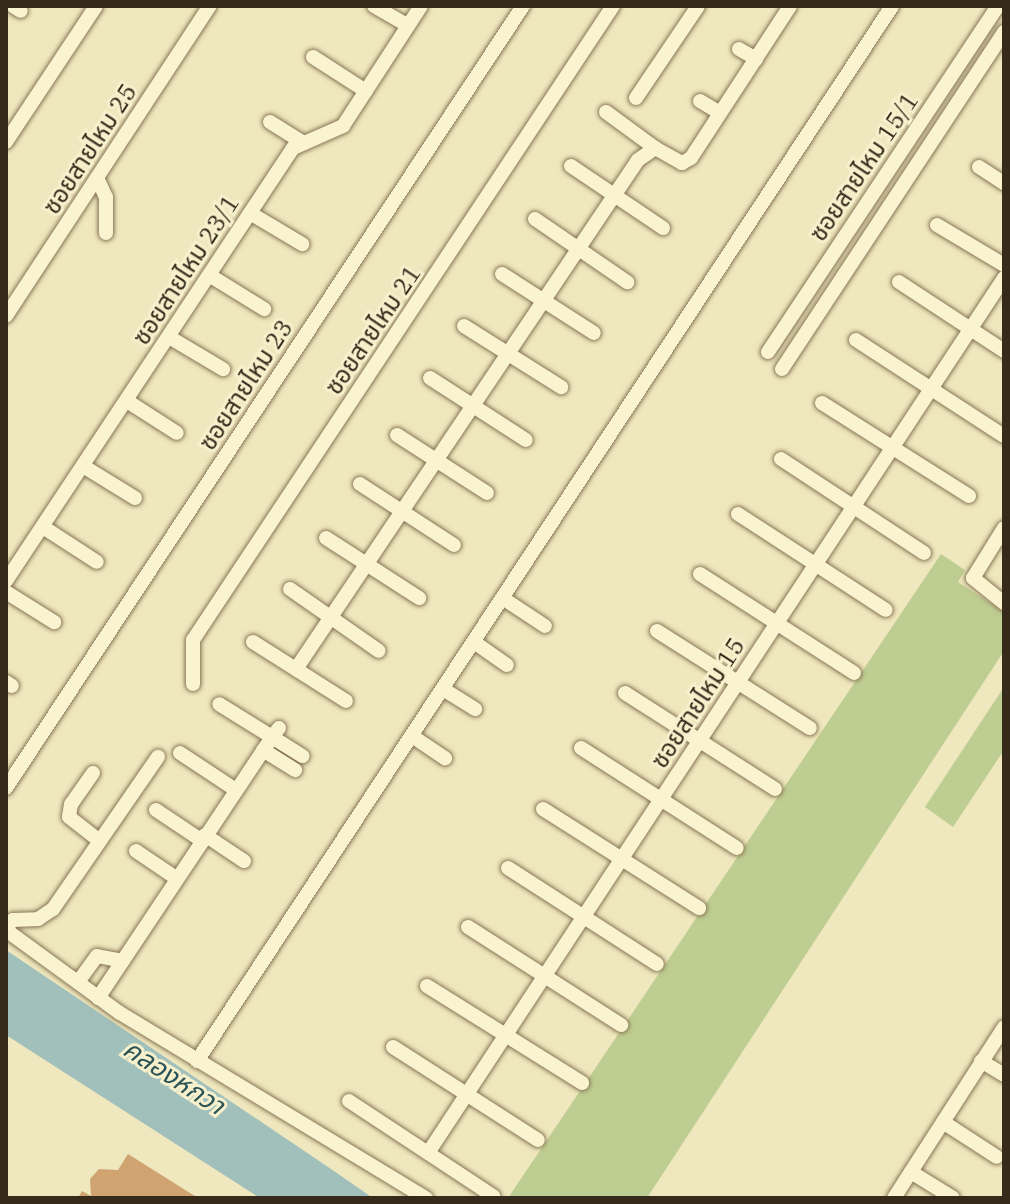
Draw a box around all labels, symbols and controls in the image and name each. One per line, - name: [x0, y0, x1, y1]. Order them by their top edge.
- street label: ซอยสายไหม 25: [37, 78, 143, 220]
- street label: ซอยสายไหม 15/1: [804, 87, 924, 247]
- street label: ซอยสายไหม 23/1: [127, 190, 245, 350]
- street label: ซอยสายไหม 21: [319, 260, 427, 400]
- street label: ซอยสายไหม 23: [193, 314, 299, 456]
- street label: ซอยสายไหม 15: [645, 632, 751, 774]
- water label: คลองหกวา: [118, 1033, 230, 1121]

